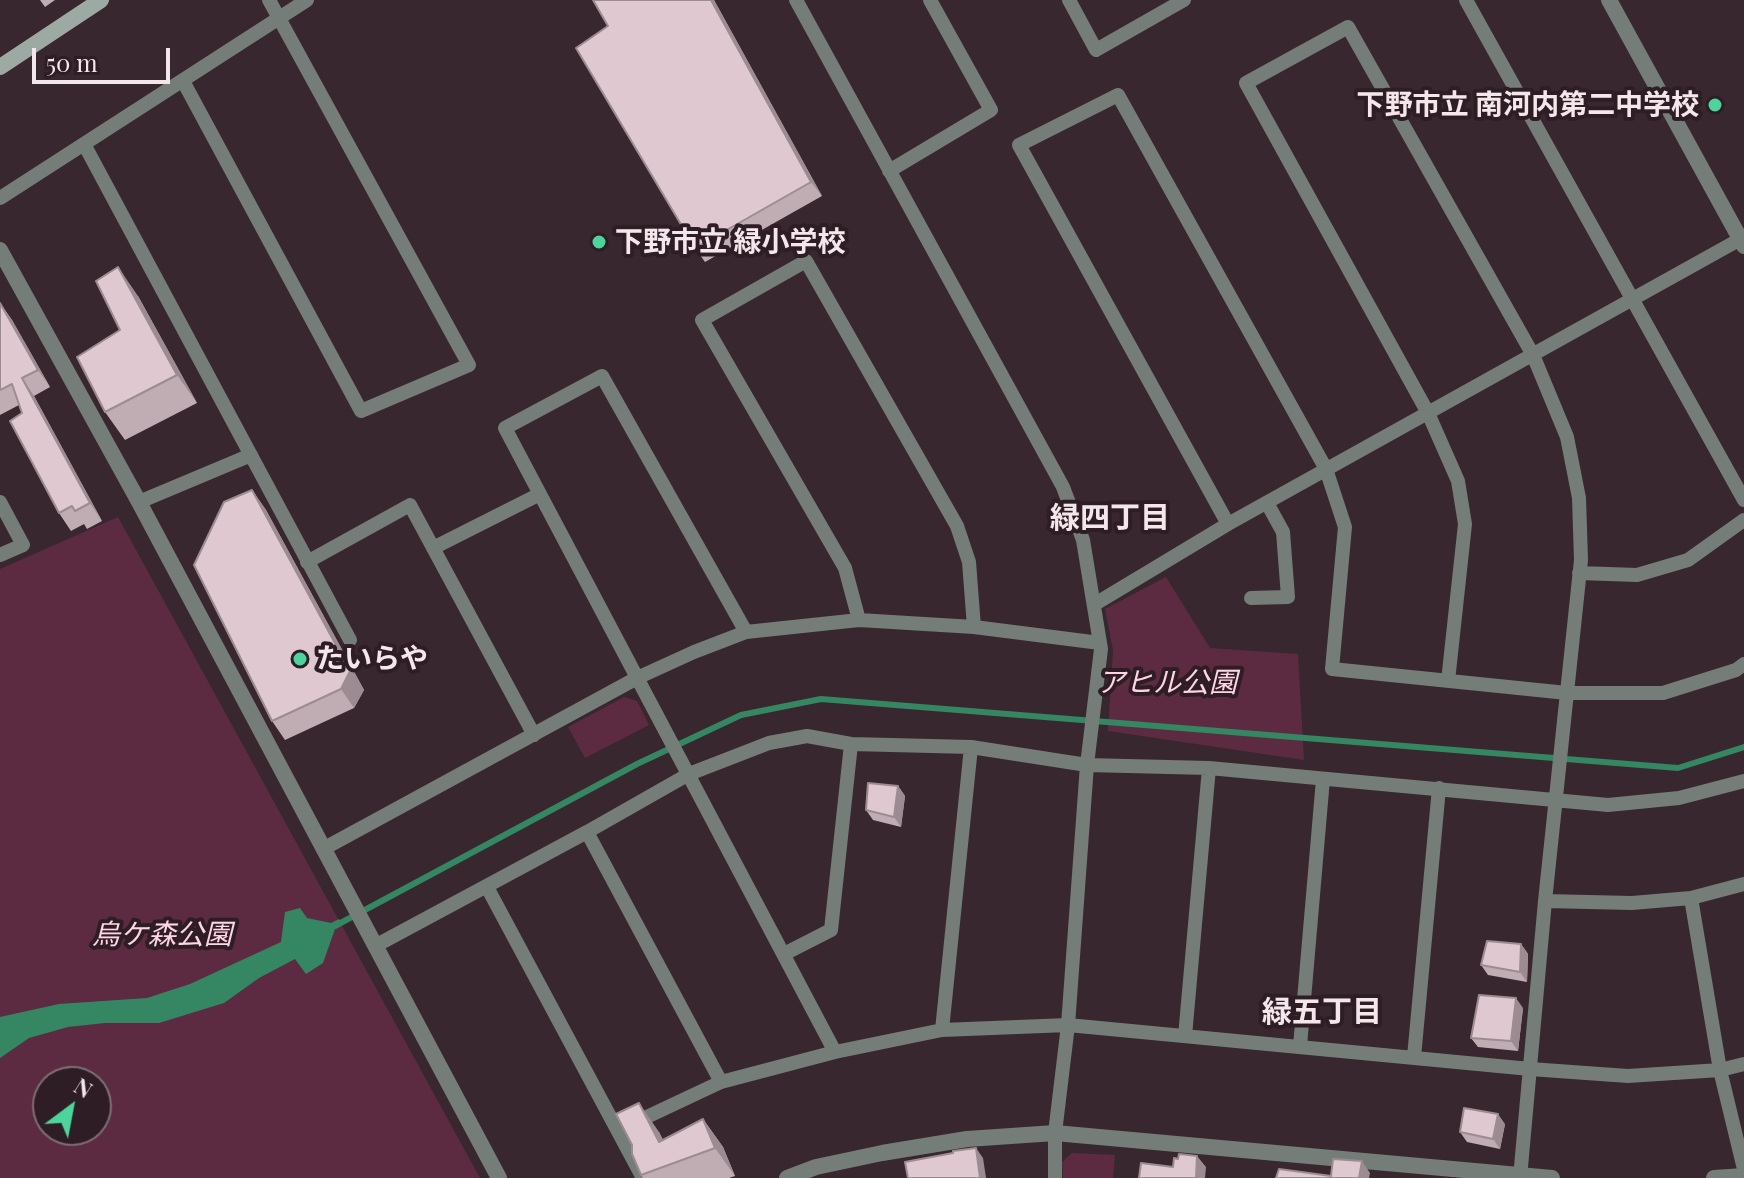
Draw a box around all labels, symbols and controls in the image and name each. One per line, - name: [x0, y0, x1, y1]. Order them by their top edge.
- scale bar: [36, 32, 174, 82]
- text: 50 m: [46, 46, 98, 78]
- place label: 下野市立 南河内第二中学校: [1356, 88, 1699, 122]
- marker: 下野市立 南河内第二中学校: [1706, 96, 1724, 114]
- place label: 下野市立 緑小学校: [615, 225, 846, 259]
- marker: 下野市立 緑小学校: [590, 233, 608, 251]
- district label: 緑四丁目: [1050, 501, 1170, 537]
- place label: たいらや: [316, 642, 428, 676]
- marker: たいらや: [291, 650, 309, 668]
- park label: アヒル公園: [1097, 666, 1237, 700]
- park label: 烏ケ森公園: [92, 918, 232, 952]
- district label: 緑五丁目: [1262, 995, 1382, 1031]
- north arrow: [32, 1066, 112, 1146]
- text: N: [69, 1070, 98, 1104]

